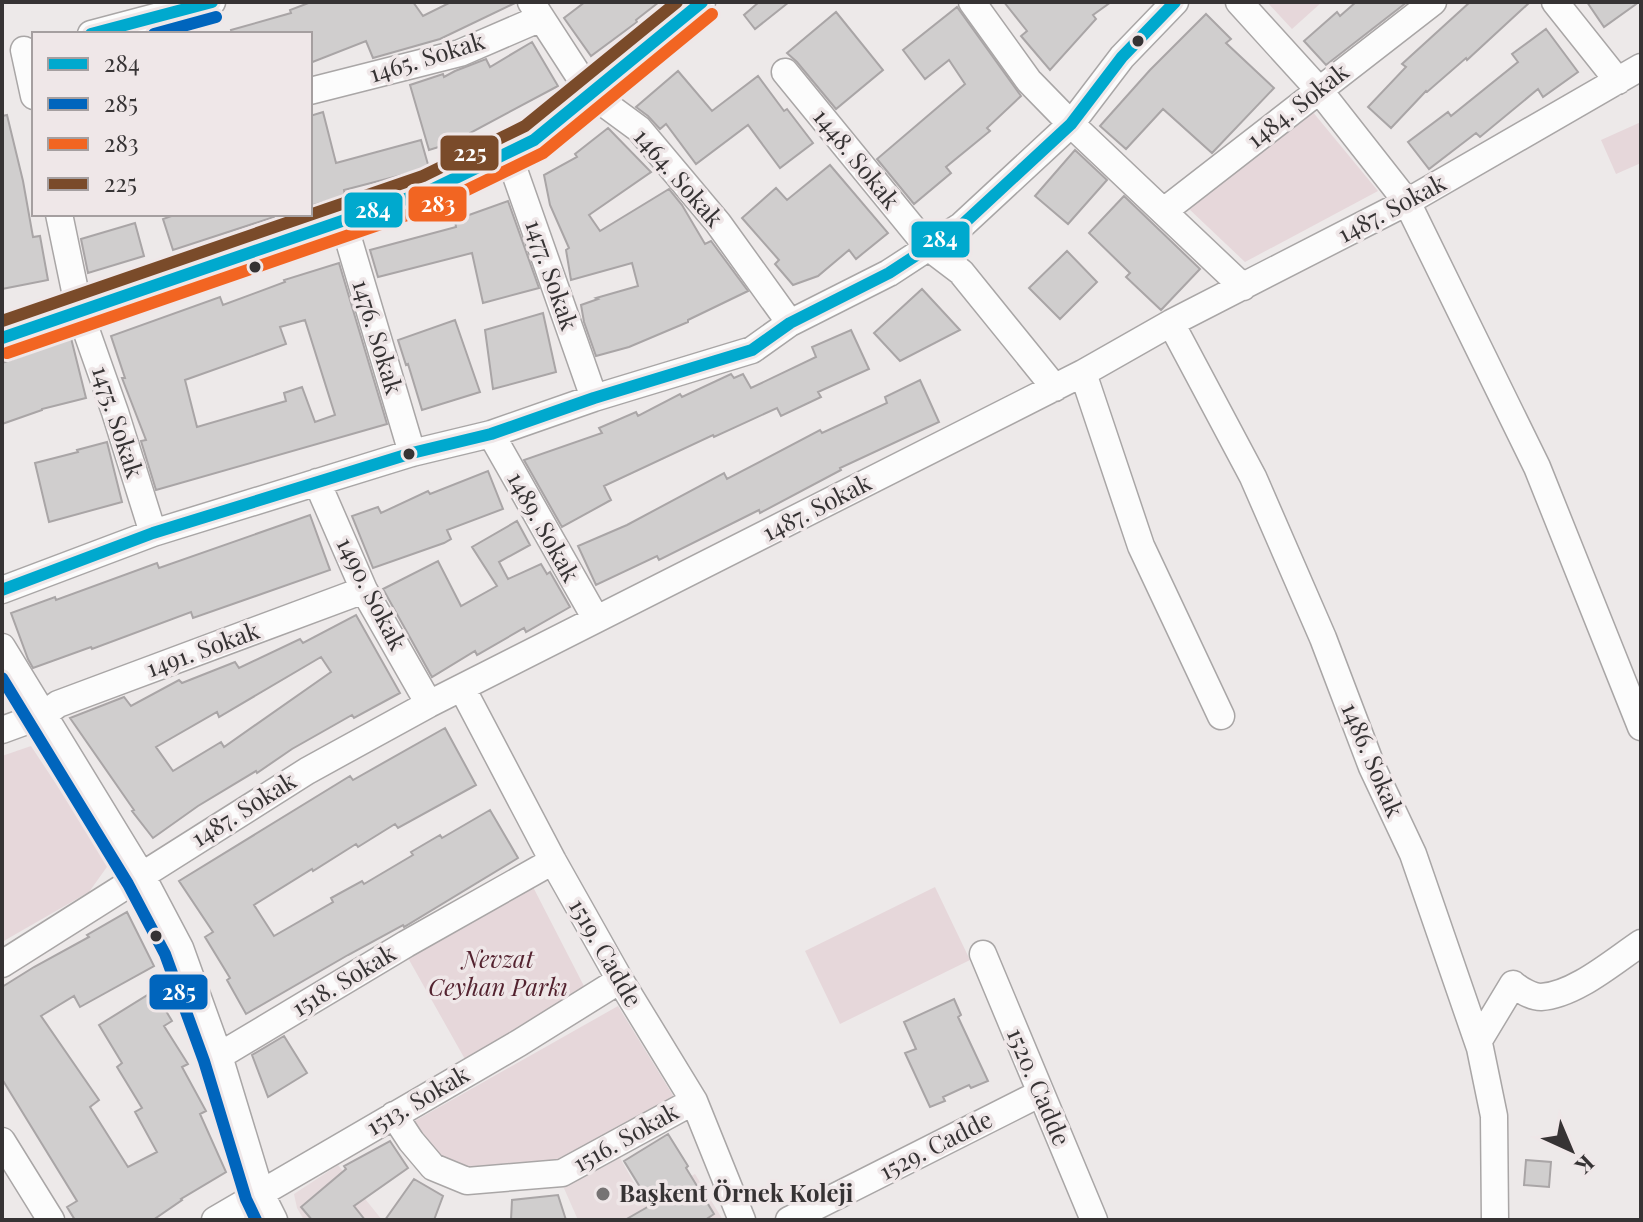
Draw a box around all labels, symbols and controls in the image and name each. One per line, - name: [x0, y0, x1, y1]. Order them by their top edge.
- street label: 1465. Sokak: [365, 23, 489, 89]
- legend: [32, 32, 312, 216]
- unlabelled marker: [1130, 33, 1146, 49]
- text: 284: [104, 46, 140, 78]
- street label: 1484. Sokak: [1239, 54, 1355, 154]
- text: 285: [104, 86, 138, 118]
- street label: 1448. Sokak: [807, 101, 909, 215]
- street label: 1464. Sokak: [628, 121, 732, 233]
- text: 283: [104, 126, 139, 158]
- line badge: 225: [439, 134, 500, 172]
- text: 225: [453, 137, 487, 167]
- street label: 1487. Sokak: [1331, 165, 1451, 249]
- text: 225: [104, 166, 137, 198]
- line badge: 283: [407, 185, 468, 223]
- text: 283: [421, 188, 455, 218]
- line badge: 284: [343, 191, 404, 229]
- text: 284: [355, 194, 391, 224]
- street label: 1477. Sokak: [519, 215, 587, 335]
- line badge: 284: [910, 220, 971, 259]
- text: 284: [922, 223, 958, 253]
- unlabelled marker: [247, 259, 263, 275]
- street label: 1476. Sokak: [346, 275, 412, 399]
- street label: 1475. Sokak: [86, 361, 152, 482]
- unlabelled marker: [401, 446, 417, 462]
- street label: 1489. Sokak: [501, 465, 589, 588]
- street label: 1487. Sokak: [756, 465, 877, 547]
- street label: 1490. Sokak: [331, 531, 415, 656]
- street label: 1491. Sokak: [141, 613, 264, 683]
- street label: 1486. Sokak: [1335, 697, 1413, 822]
- street label: 1487. Sokak: [184, 763, 302, 853]
- street label: 1519. Cadde: [563, 892, 651, 1012]
- unlabelled marker: [148, 928, 164, 944]
- street label: 1518. Sokak: [285, 935, 402, 1023]
- park label: Nevzat Ceyhan Parkı: [428, 942, 568, 1002]
- line badge: 285: [148, 973, 209, 1011]
- text: 285: [162, 976, 196, 1006]
- street label: 1520. Cadde: [1001, 1022, 1079, 1150]
- street label: 1513. Sokak: [360, 1057, 475, 1142]
- street label: 1516. Sokak: [567, 1094, 684, 1178]
- street label: 1529. Cadde: [873, 1102, 997, 1186]
- north arrow: [1531, 1110, 1611, 1190]
- text: K: [1569, 1149, 1602, 1182]
- place label: Başkent Örnek Koleji: [619, 1176, 854, 1208]
- marker: Başkent Örnek Koleji: [594, 1185, 612, 1203]

